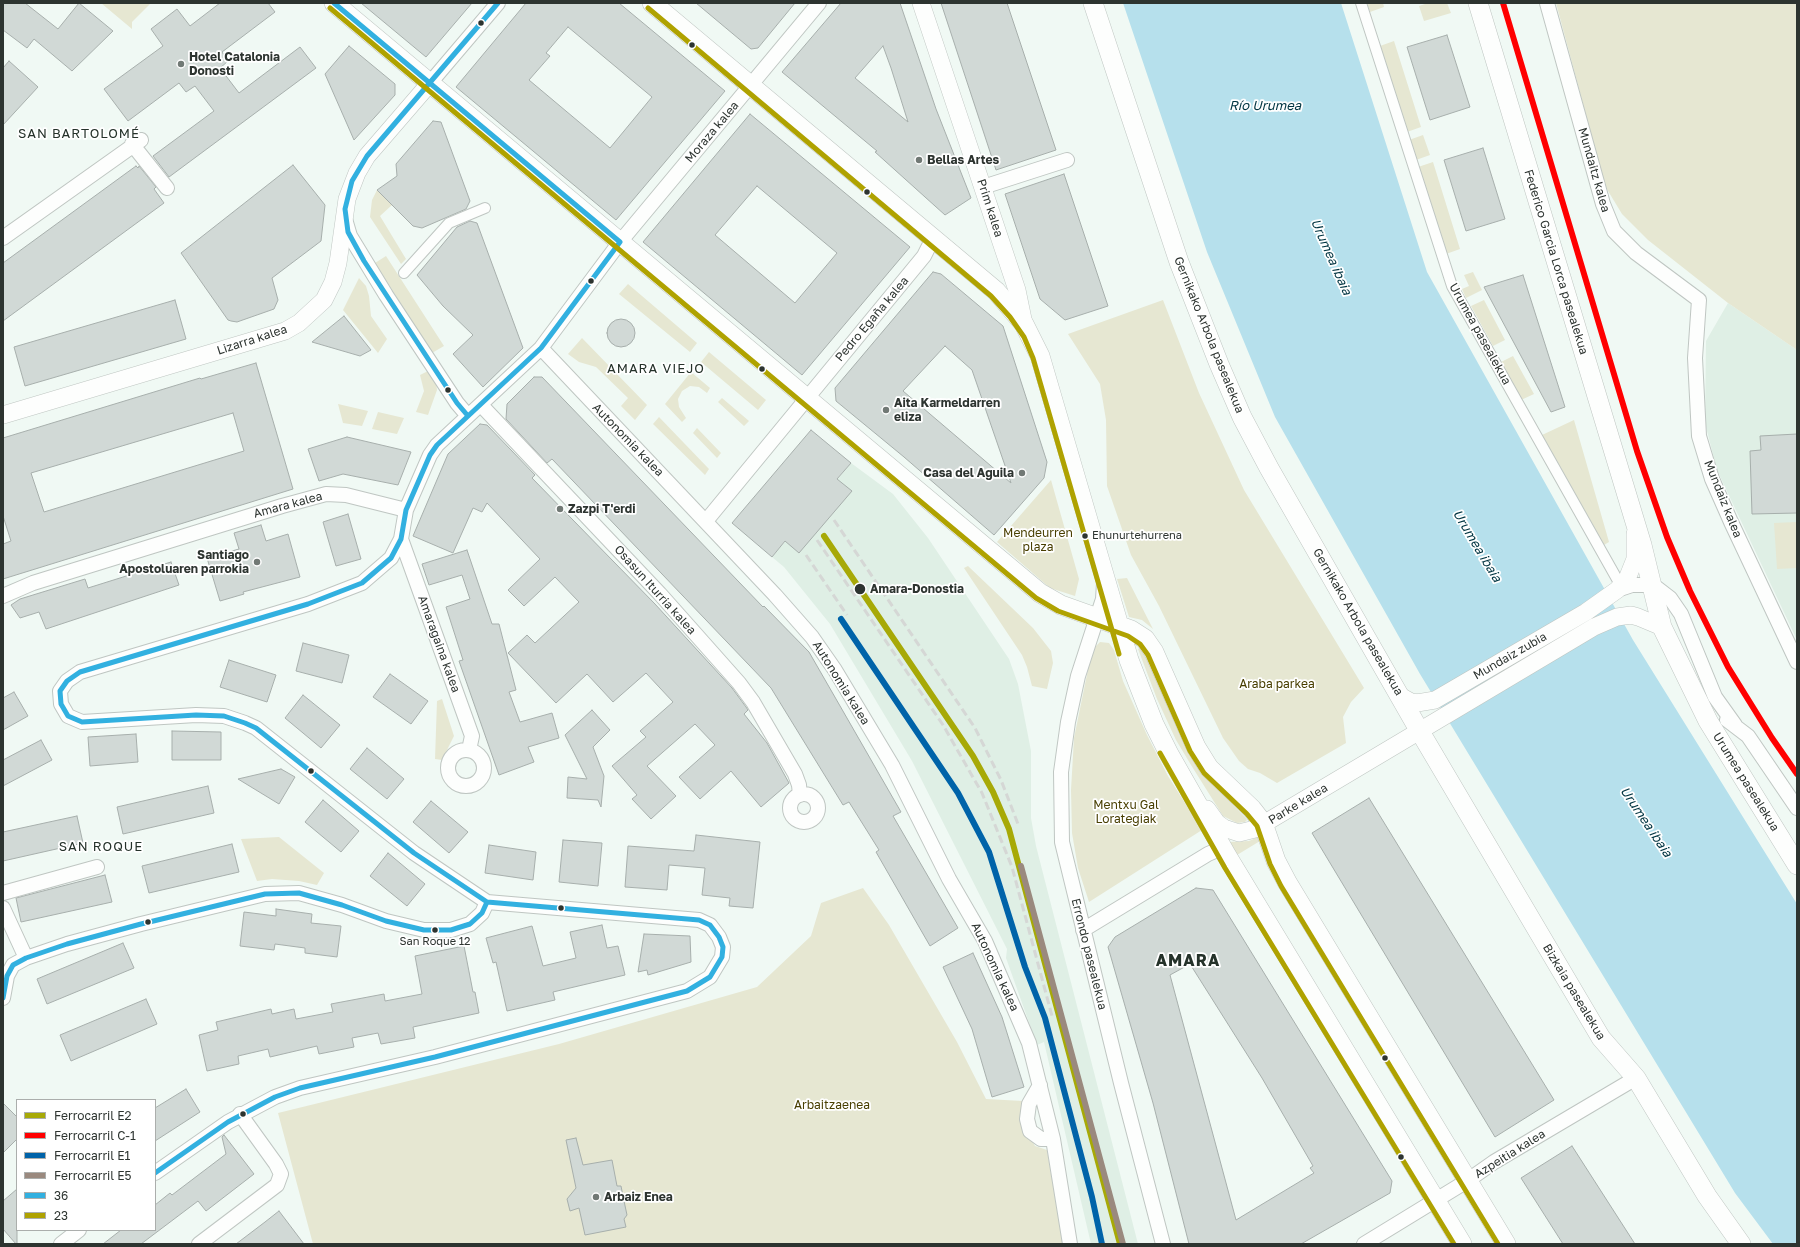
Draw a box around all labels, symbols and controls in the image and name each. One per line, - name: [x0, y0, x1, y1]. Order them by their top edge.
- unlabelled marker: [476, 18, 486, 28]
- unlabelled marker: [687, 40, 697, 50]
- place label: Hotel Catalonia Donosti: [189, 50, 280, 78]
- marker: Hotel Catalonia Donosti: [176, 59, 186, 69]
- street label: Moraza kalea: [682, 98, 742, 166]
- water label: Río Urumea: [1229, 98, 1301, 114]
- district label: SAN BARTOLOMÉ: [18, 126, 140, 142]
- street label: Mundaitz kalea: [1575, 126, 1613, 214]
- place label: Bellas Artes: [927, 153, 999, 167]
- marker: Bellas Artes: [914, 155, 924, 165]
- street label: Federico Garcia Lorca pasealekua: [1521, 168, 1591, 356]
- street label: Prim kalea: [974, 177, 1006, 239]
- unlabelled marker: [862, 187, 872, 197]
- water label: Urumea ibaia: [1307, 217, 1355, 297]
- street label: Gernikako Arbola pasealekua: [1171, 255, 1247, 415]
- street label: Pedro Egaña kalea: [832, 274, 912, 364]
- unlabelled marker: [586, 276, 596, 286]
- street label: Urumea pasealekua: [1446, 281, 1514, 387]
- street label: Lizarra kalea: [215, 322, 289, 358]
- district label: AMARA VIEJO: [607, 361, 705, 377]
- unlabelled marker: [757, 364, 767, 374]
- unlabelled marker: [443, 385, 453, 395]
- place label: Aita Karmeldarren eliza: [894, 396, 1000, 424]
- street label: Autonomia kalea: [589, 400, 667, 480]
- marker: Aita Karmeldarren eliza: [881, 405, 891, 415]
- street label: Mundaiz kalea: [1701, 458, 1745, 540]
- place label: Casa del Aguila: [923, 466, 1014, 480]
- marker: Casa del Aguila: [1017, 468, 1027, 478]
- street label: Amara kalea: [252, 489, 324, 521]
- place label: Zazpi T'erdi: [568, 502, 635, 516]
- marker: Zazpi T'erdi: [555, 504, 565, 514]
- water label: Urumea ibaia: [1449, 507, 1505, 585]
- park label: Mendeurren plaza: [1003, 526, 1073, 554]
- place label: Ehunurtehurrena: [1092, 529, 1182, 543]
- marker: Ehunurtehurrena: [1080, 531, 1090, 541]
- street label: Osasun Iturria kalea: [611, 542, 699, 638]
- street label: Gernikako Arbola pasealekua: [1310, 546, 1406, 698]
- place label: Santiago Apostoluaren parrokia: [119, 548, 249, 576]
- marker: Santiago Apostoluaren parrokia: [252, 557, 262, 567]
- marker: Amara-Donostia: [853, 582, 867, 596]
- place label: Amara-Donostia: [870, 582, 964, 596]
- street label: Amaragaina kalea: [415, 594, 463, 694]
- street label: Mundaiz zubia: [1471, 629, 1549, 683]
- street label: Autonomia kalea: [809, 638, 873, 728]
- park label: Araba parkea: [1239, 677, 1315, 691]
- street label: Urumea pasealekua: [1710, 730, 1782, 834]
- unlabelled marker: [306, 766, 316, 776]
- street label: Parke kalea: [1266, 781, 1330, 827]
- water label: Urumea ibaia: [1617, 784, 1675, 860]
- park label: Mentxu Gal Lorategiak: [1093, 798, 1159, 826]
- district label: SAN ROQUE: [59, 839, 143, 855]
- street label: Errondo pasealekua: [1068, 897, 1110, 1011]
- unlabelled marker: [556, 903, 566, 913]
- unlabelled marker: [143, 917, 153, 927]
- street label: Autonomia kalea: [968, 920, 1022, 1014]
- marker: San Roque 12: [430, 925, 440, 935]
- place label: San Roque 12: [399, 935, 471, 949]
- street label: Bizkaia pasealekua: [1540, 941, 1608, 1043]
- district label: AMARA: [1156, 951, 1220, 971]
- unlabelled marker: [1380, 1053, 1390, 1063]
- park label: Arbaitzaenea: [794, 1098, 870, 1112]
- legend: [16, 1099, 156, 1231]
- text: Ferrocarril E2: [54, 1108, 131, 1123]
- unlabelled marker: [238, 1109, 248, 1119]
- street label: Azpeitia kalea: [1472, 1127, 1548, 1181]
- text: Ferrocarril C-1: [54, 1128, 136, 1143]
- text: Ferrocarril E1: [54, 1148, 130, 1163]
- unlabelled marker: [1396, 1152, 1406, 1162]
- text: Ferrocarril E5: [54, 1168, 131, 1183]
- text: 36: [54, 1188, 68, 1203]
- place label: Arbaiz Enea: [604, 1190, 673, 1204]
- marker: Arbaiz Enea: [591, 1192, 601, 1202]
- text: 23: [54, 1208, 68, 1223]

